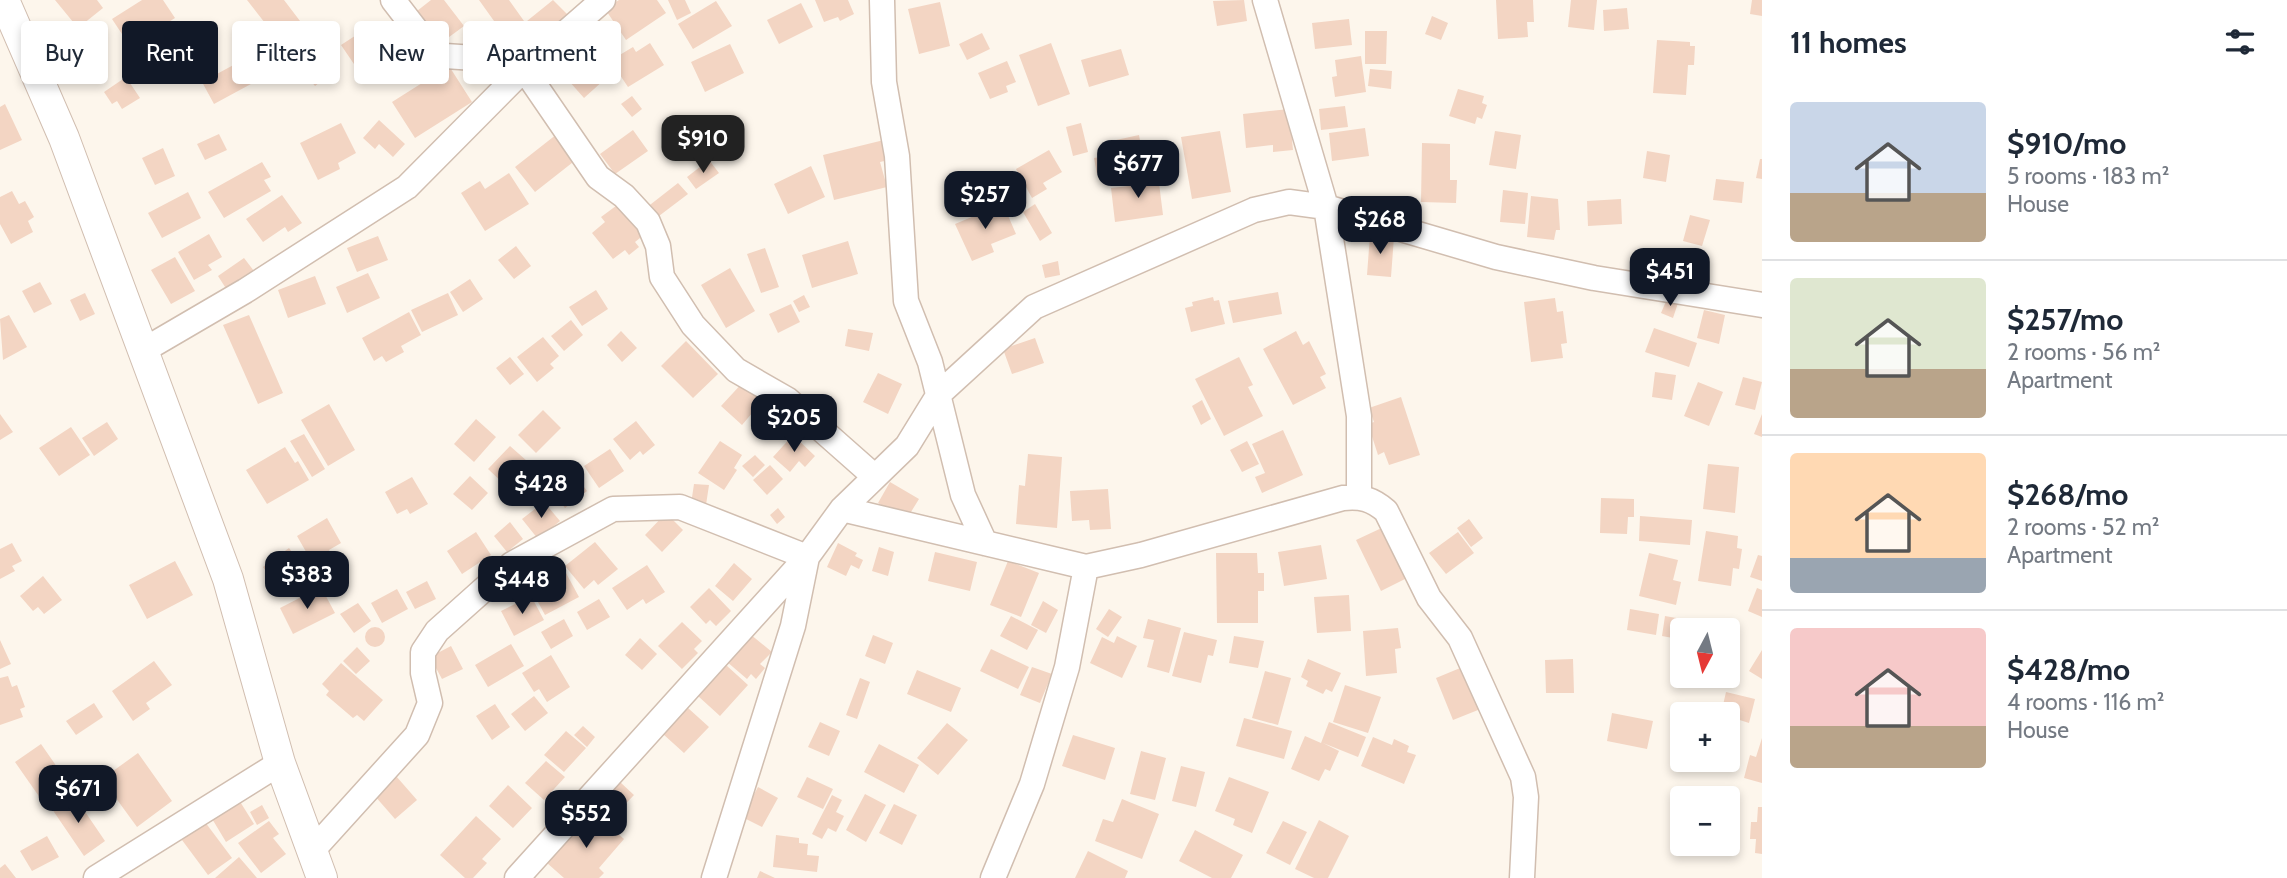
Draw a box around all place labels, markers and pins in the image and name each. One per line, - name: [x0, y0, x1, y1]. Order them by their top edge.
- pin: $910: [662, 116, 744, 175]
- pin: $677: [1097, 140, 1179, 200]
- pin: $257: [944, 172, 1026, 231]
- pin: $268: [1339, 196, 1421, 256]
- pin: $451: [1629, 248, 1711, 308]
- pin: $205: [753, 394, 835, 454]
- pin: $428: [500, 461, 582, 520]
- pin: $383: [266, 552, 348, 611]
- pin: $448: [481, 556, 563, 616]
- pin: $671: [37, 766, 119, 825]
- pin: $552: [545, 790, 627, 850]

